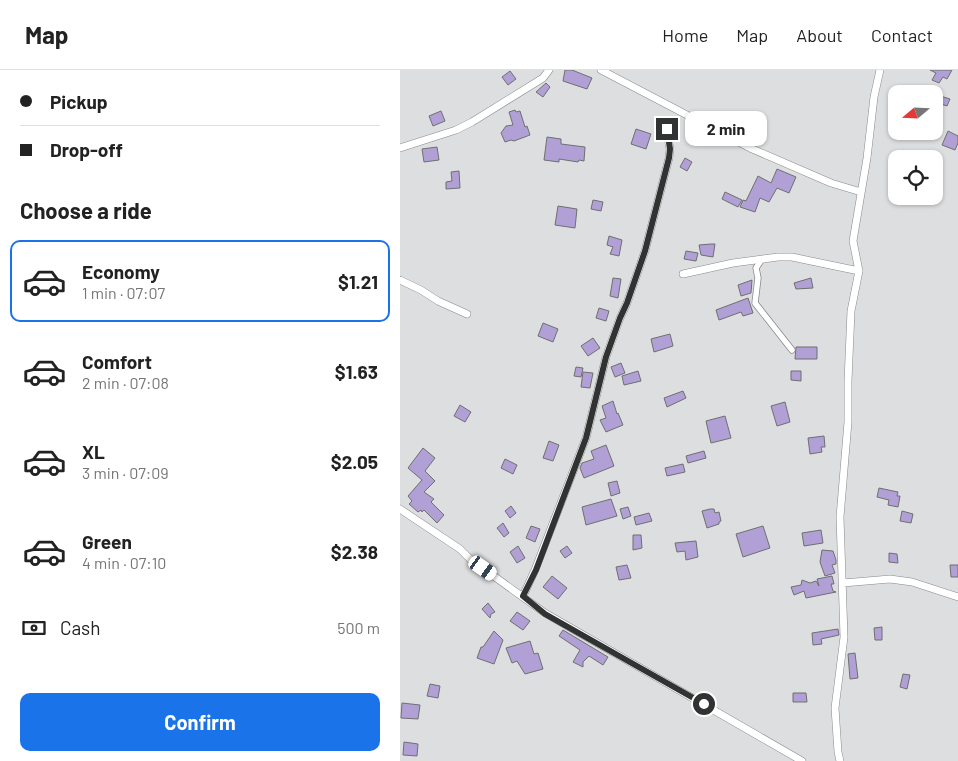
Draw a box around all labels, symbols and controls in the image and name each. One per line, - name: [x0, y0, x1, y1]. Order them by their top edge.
- text: Map: [25, 20, 68, 49]
- text: Home: [662, 24, 708, 46]
- text: Map: [736, 24, 768, 46]
- text: About: [796, 24, 843, 46]
- text: Contact: [871, 24, 933, 46]
- north arrow: [888, 85, 942, 140]
- map controls: [888, 85, 943, 205]
- text: Pickup: [50, 90, 108, 113]
- callout: 2 min: [684, 112, 767, 146]
- route end: [656, 118, 678, 140]
- text: 2 min: [707, 119, 745, 138]
- text: Drop-off: [50, 138, 123, 161]
- button: locate: [888, 150, 943, 205]
- text: Choose a ride: [20, 197, 152, 223]
- icon: car: [22, 259, 67, 304]
- text: Economy: [82, 260, 160, 283]
- text: $1.21: [338, 270, 378, 293]
- text: 1 min · 07:07: [82, 283, 165, 302]
- icon: car: [22, 349, 67, 394]
- text: Comfort: [82, 350, 152, 373]
- text: $1.63: [335, 360, 378, 383]
- text: 2 min · 07:08: [82, 373, 169, 392]
- icon: car: [22, 439, 67, 484]
- text: XL: [82, 440, 105, 463]
- text: $2.05: [331, 450, 378, 473]
- text: 3 min · 07:09: [82, 463, 169, 482]
- icon: car: [22, 529, 67, 574]
- text: Green: [82, 530, 132, 553]
- text: $2.38: [331, 540, 378, 563]
- text: 4 min · 07:10: [82, 553, 166, 572]
- car: [466, 553, 499, 583]
- icon: cash: [20, 614, 48, 642]
- text: Cash: [60, 616, 101, 639]
- text: 500 m: [337, 618, 380, 637]
- button: Confirm: [20, 693, 380, 751]
- route start: [693, 693, 715, 715]

